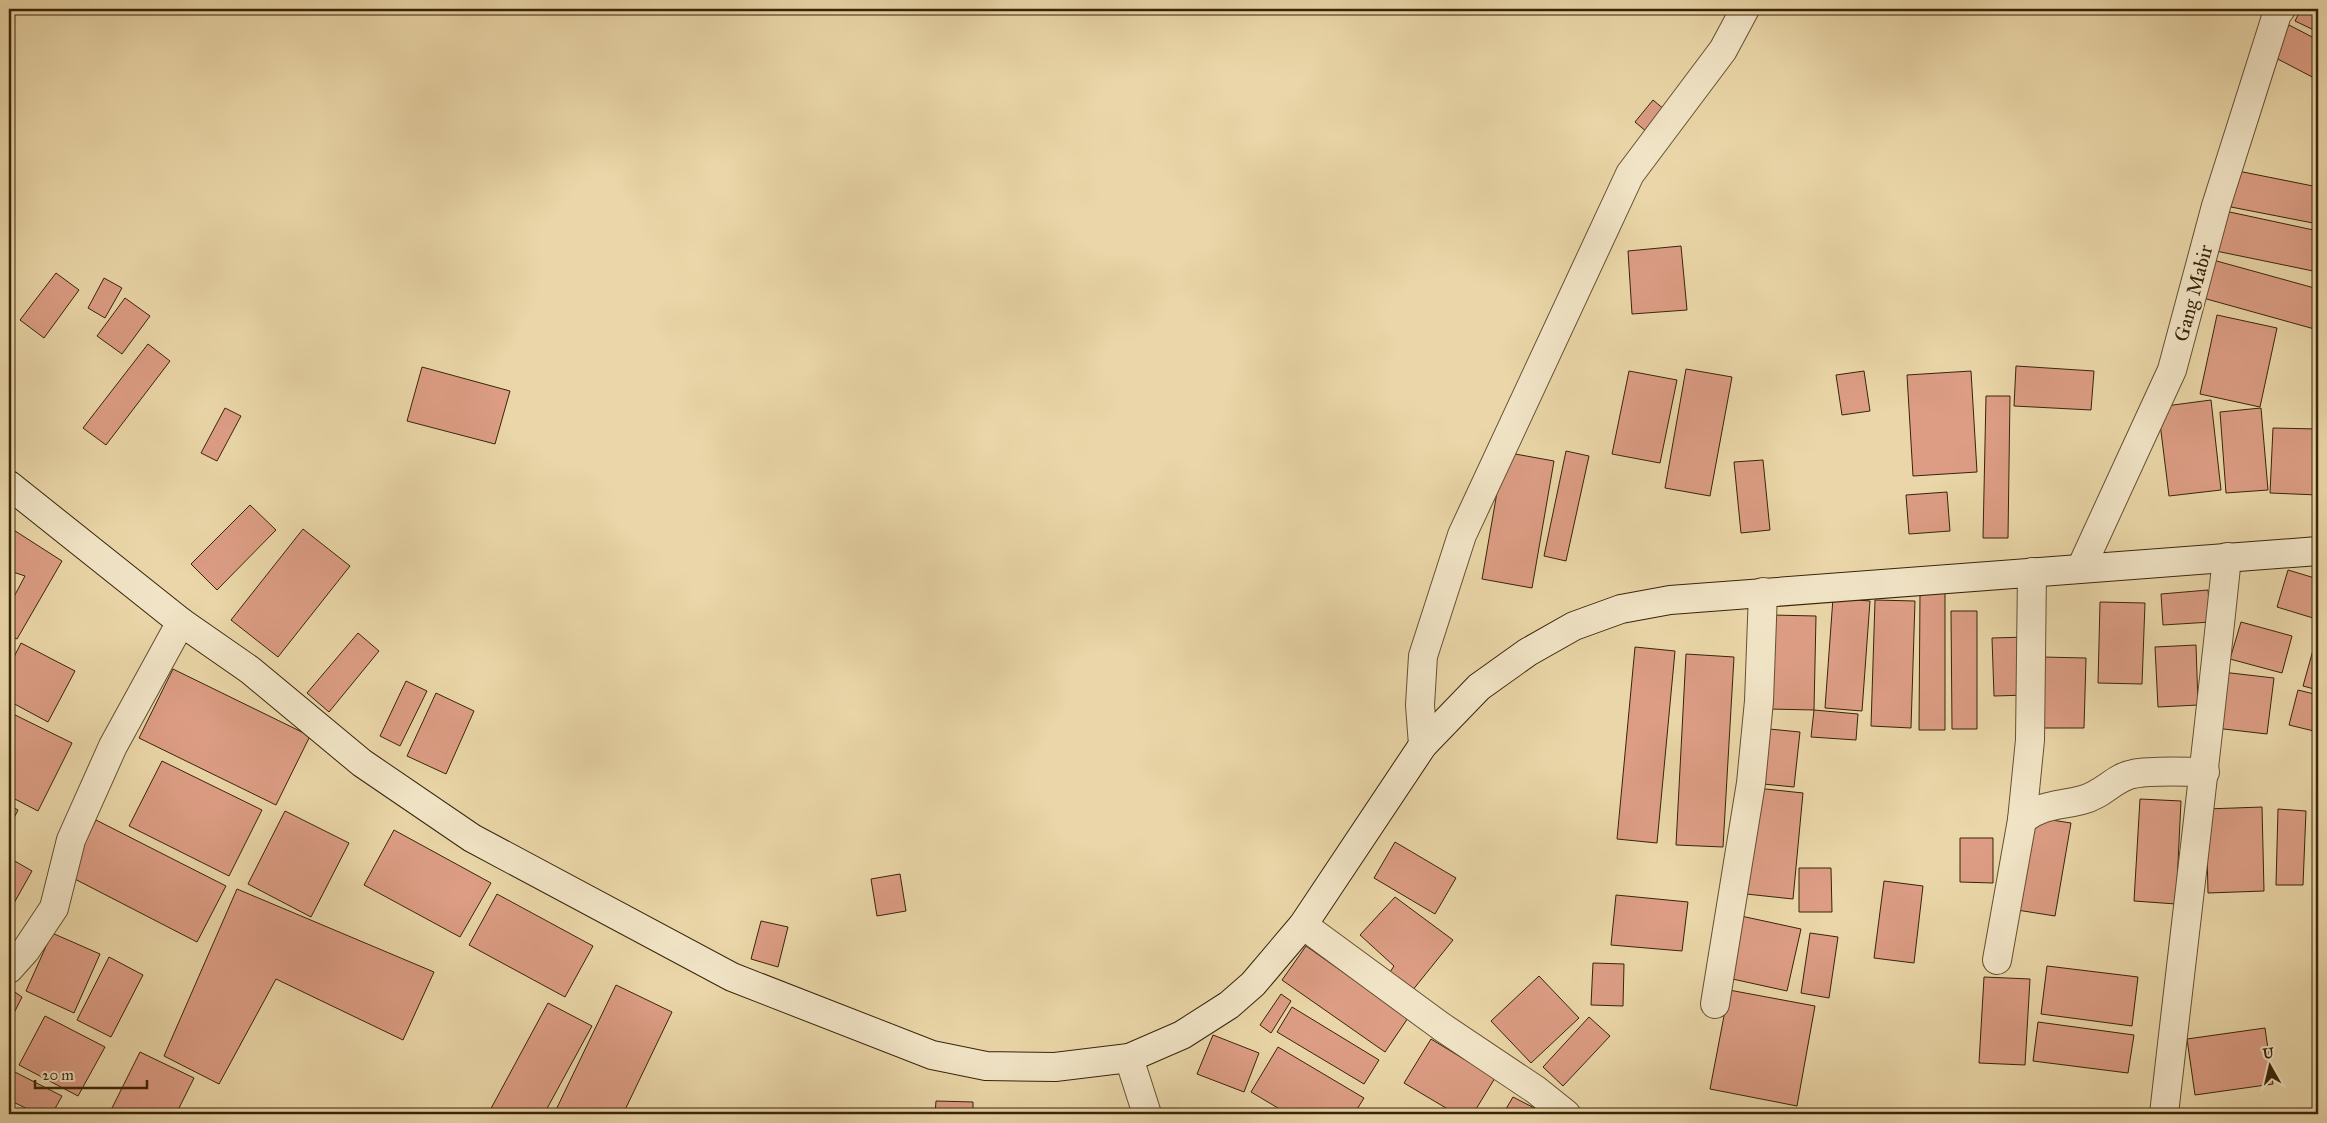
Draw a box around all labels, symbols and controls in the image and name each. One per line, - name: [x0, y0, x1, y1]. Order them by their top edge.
- street label: Gang Mabir: [2169, 241, 2219, 344]
- north arrow: [2244, 1040, 2294, 1090]
- text: U: [2262, 1044, 2276, 1063]
- scale bar: [35, 1058, 148, 1090]
- text: 20 m: [42, 1066, 74, 1084]

